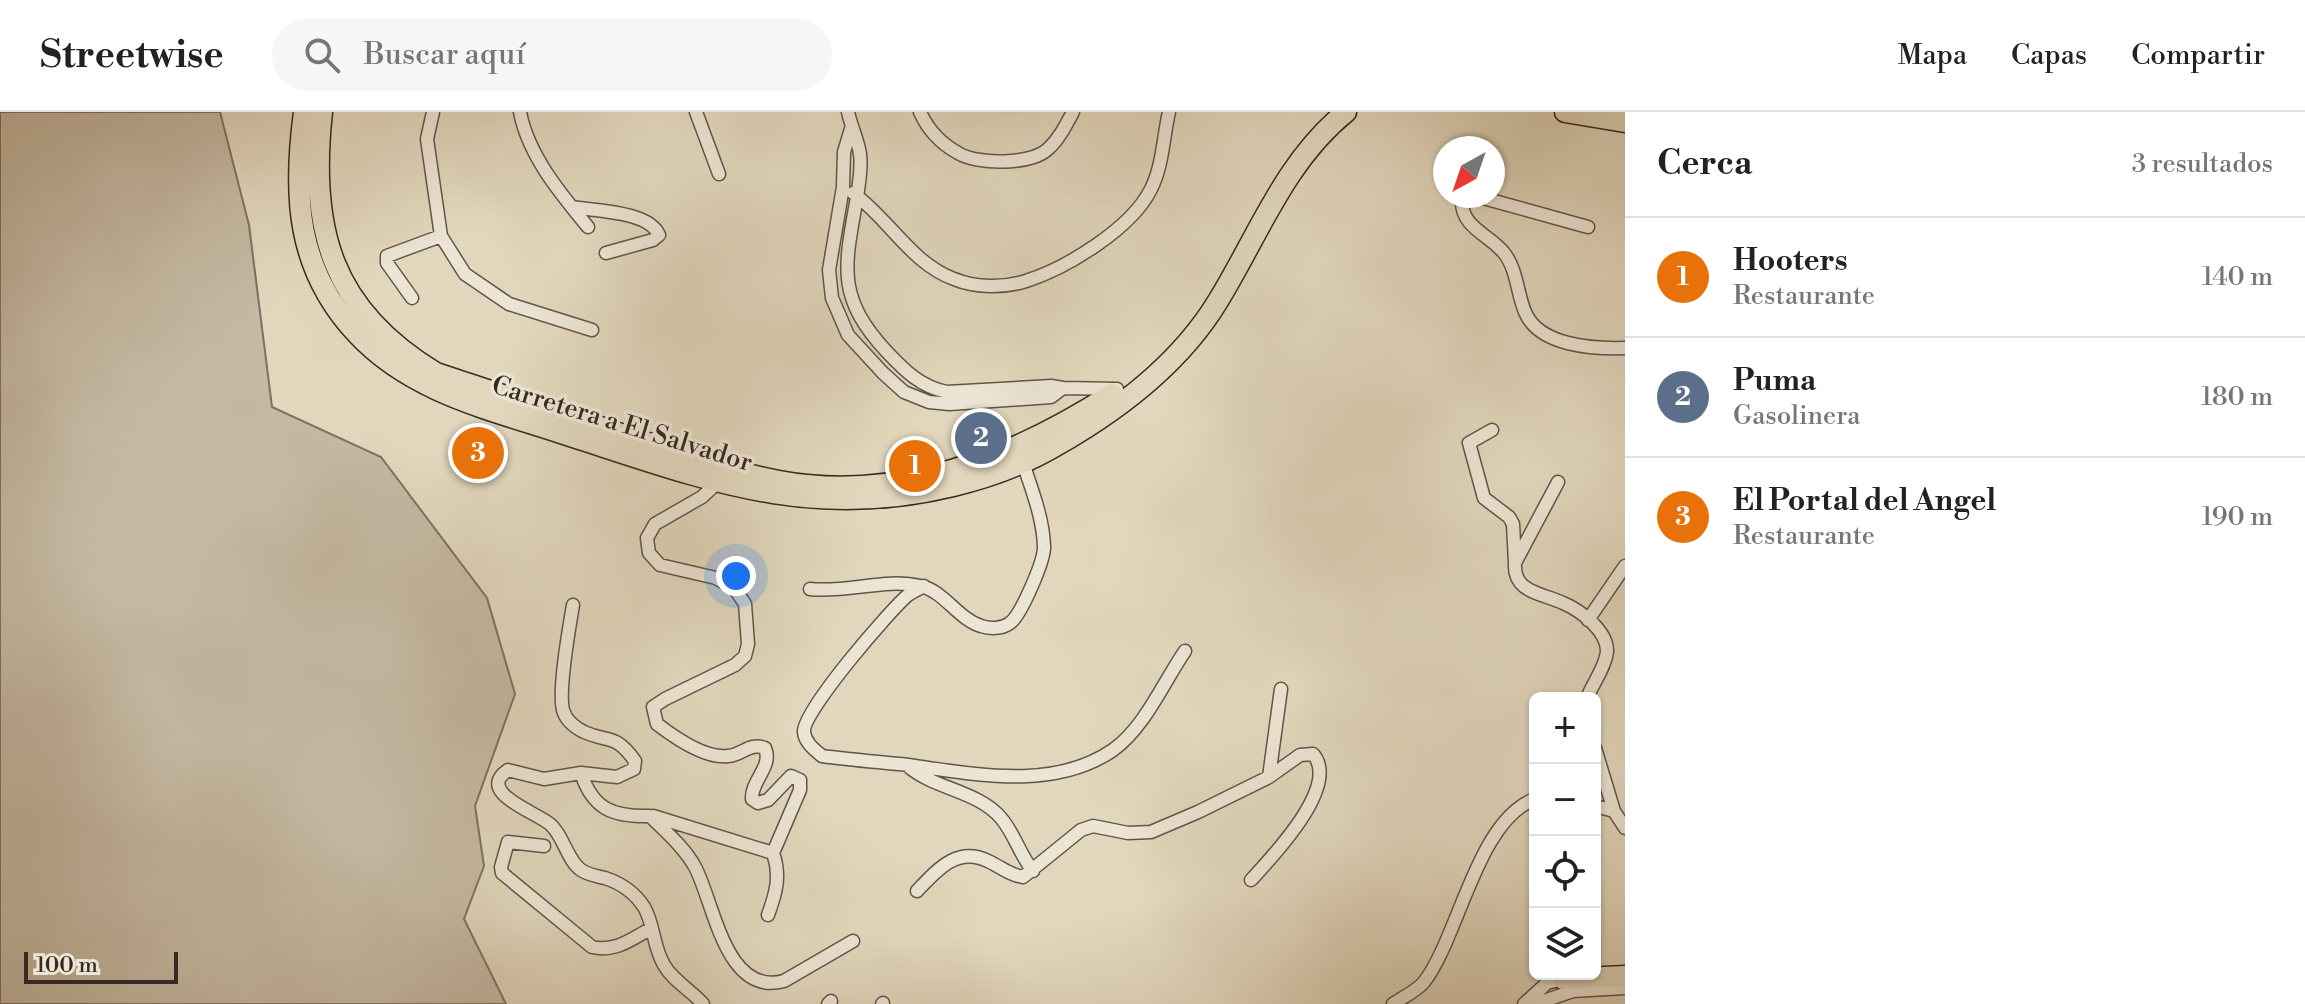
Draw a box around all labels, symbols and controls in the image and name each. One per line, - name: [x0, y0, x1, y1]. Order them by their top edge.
- search box: [272, 19, 832, 91]
- text: Streetwise: [40, 32, 224, 79]
- icon: search: [300, 33, 344, 77]
- text: Buscar aquí: [364, 36, 525, 74]
- text: Mapa: [1898, 38, 1967, 73]
- text: Capas: [2011, 38, 2087, 73]
- text: Compartir: [2131, 38, 2265, 73]
- north arrow: [1433, 136, 1505, 208]
- text: Cerca: [1657, 143, 1752, 185]
- text: 3 resultados: [2132, 148, 2273, 180]
- text: Hooters: [1733, 242, 1848, 280]
- text: 1: [1677, 261, 1689, 293]
- text: 140 m: [2202, 261, 2273, 293]
- text: Restaurante: [1733, 280, 1875, 312]
- text: Puma: [1733, 362, 1816, 400]
- street label: Carretera a El Salvador: [488, 369, 756, 479]
- text: 2: [1675, 381, 1691, 413]
- text: 180 m: [2201, 381, 2273, 413]
- text: Gasolinera: [1733, 400, 1861, 432]
- pin: 2: [955, 408, 1007, 468]
- pin: 3: [452, 423, 504, 483]
- pin: 1: [889, 436, 941, 496]
- text: El Portal del Angel: [1733, 482, 1996, 520]
- text: 3: [1675, 501, 1691, 533]
- text: 190 m: [2202, 501, 2273, 533]
- text: Restaurante: [1733, 520, 1875, 552]
- your location: [716, 556, 756, 596]
- map controls: [1529, 692, 1601, 980]
- button: +: [1529, 692, 1601, 764]
- button: −: [1529, 764, 1601, 836]
- button: locate: [1529, 836, 1601, 908]
- button: layers: [1529, 908, 1601, 980]
- scale bar: [24, 948, 178, 984]
- text: 100 m: [36, 952, 98, 979]

